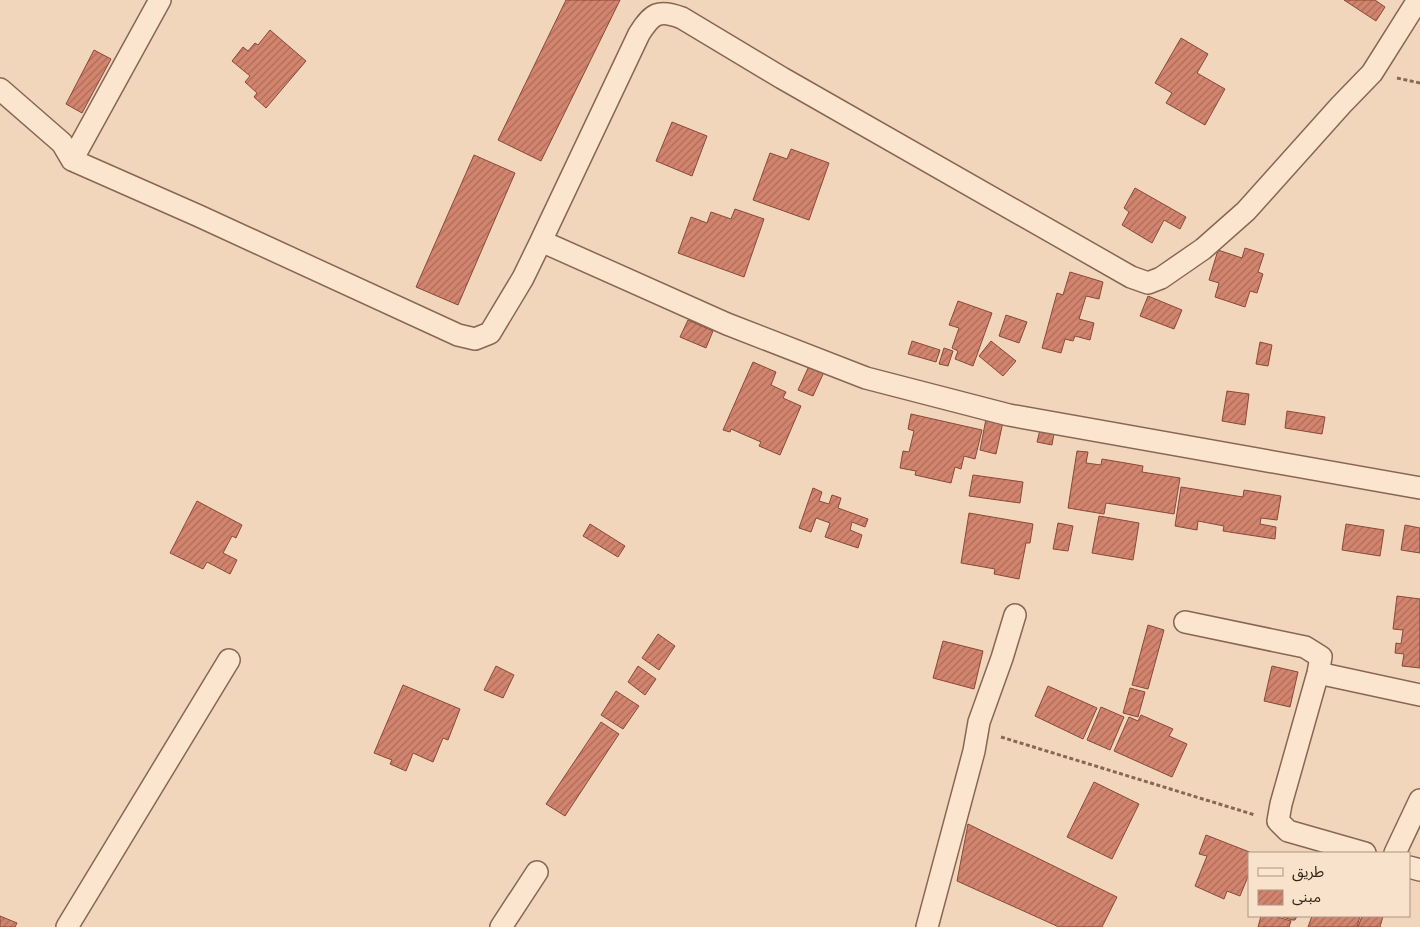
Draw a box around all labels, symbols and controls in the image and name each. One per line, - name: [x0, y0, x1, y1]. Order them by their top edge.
- legend: [1248, 852, 1410, 917]
- text: طريق: [1292, 864, 1324, 882]
- text: مبنى: [1292, 889, 1321, 906]

